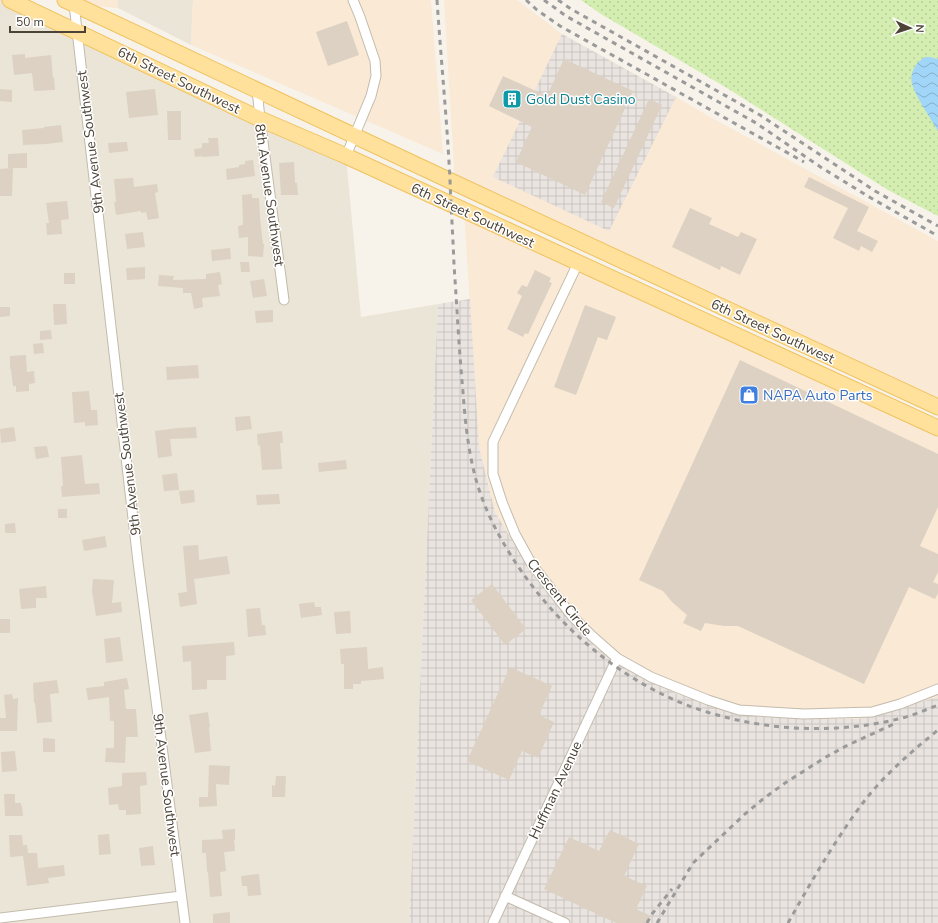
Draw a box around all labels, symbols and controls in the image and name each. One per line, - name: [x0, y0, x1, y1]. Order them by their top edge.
- scale bar: [10, 8, 85, 34]
- north arrow: [890, 8, 930, 48]
- text: 50 m: [16, 14, 44, 30]
- text: N: [912, 24, 927, 33]
- street label: 6th Street Southwest: [114, 42, 243, 118]
- street label: 9th Avenue Southwest: [72, 69, 109, 214]
- building icon: Gold Dust Casino: [501, 88, 523, 110]
- place label: Gold Dust Casino: [526, 90, 636, 109]
- street label: 8th Avenue Southwest: [250, 123, 289, 268]
- street label: 6th Street Southwest: [408, 178, 538, 252]
- street label: 6th Street Southwest: [708, 294, 838, 368]
- shop icon: NAPA Auto Parts: [738, 384, 760, 406]
- place label: NAPA Auto Parts: [763, 386, 873, 405]
- street label: 9th Avenue Southwest: [109, 391, 146, 536]
- street label: Crescent Circle: [523, 555, 597, 640]
- street label: 9th Avenue Southwest: [148, 713, 185, 858]
- street label: Huffman Avenue: [524, 738, 587, 842]

